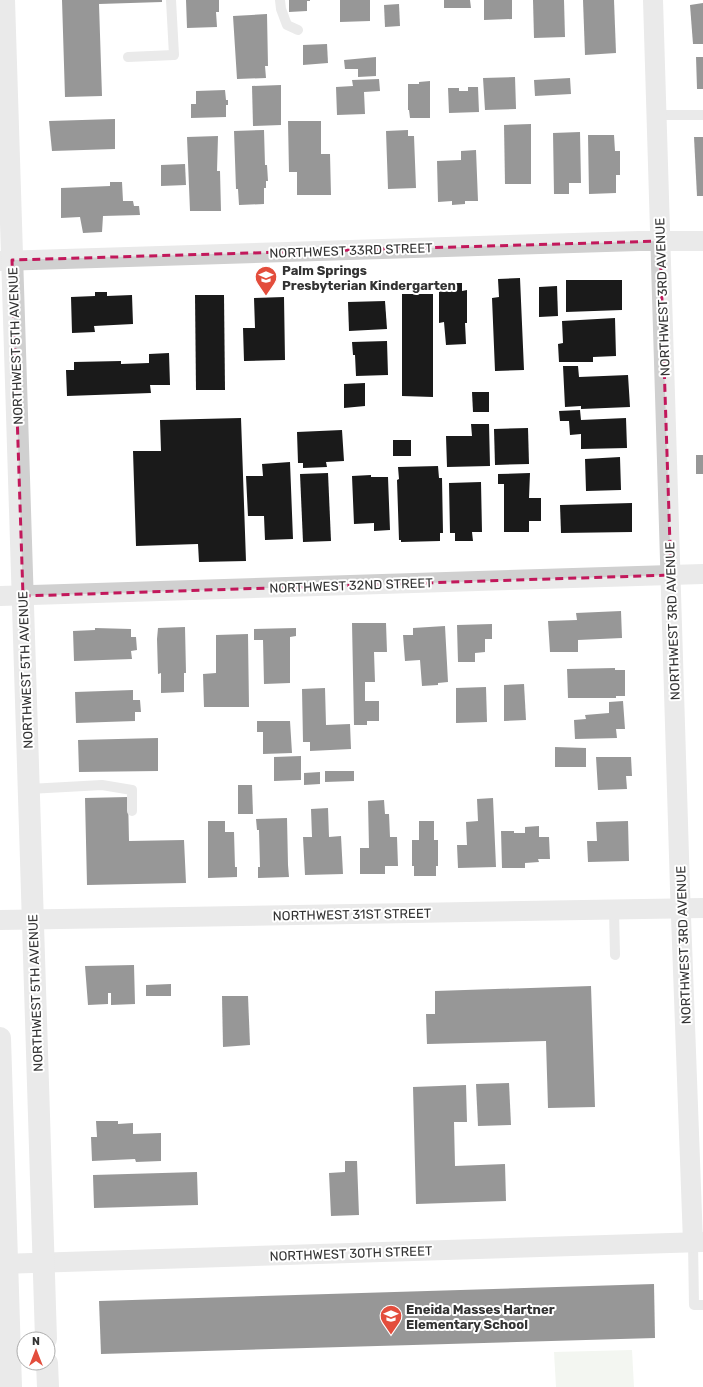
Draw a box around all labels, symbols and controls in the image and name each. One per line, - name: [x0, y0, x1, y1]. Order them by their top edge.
- street label: NORTHWEST 3RD AVENUE: [652, 217, 673, 376]
- street label: NORTHWEST 33RD STREET: [269, 240, 433, 261]
- place label: Palm Springs Presbyterian Kindergarten: [282, 263, 456, 293]
- school or university icon: Palm Springs Presbyterian Kindergarten: [253, 264, 279, 297]
- street label: NORTHWEST 5TH AVENUE: [5, 267, 26, 425]
- street label: NORTHWEST 3RD AVENUE: [662, 541, 683, 700]
- street label: NORTHWEST 32ND STREET: [269, 575, 434, 596]
- street label: NORTHWEST 5TH AVENUE: [15, 591, 36, 749]
- street label: NORTHWEST 3RD AVENUE: [673, 865, 694, 1024]
- street label: NORTHWEST 31ST STREET: [273, 906, 432, 923]
- street label: NORTHWEST 5TH AVENUE: [25, 914, 46, 1072]
- street label: NORTHWEST 30TH STREET: [269, 1243, 433, 1264]
- place label: Eneida Masses Hartner Elementary School: [406, 1302, 555, 1332]
- school or university icon: Eneida Masses Hartner Elementary School: [378, 1303, 404, 1336]
- north arrow: [16, 1331, 56, 1371]
- text: N: [32, 1335, 40, 1348]

